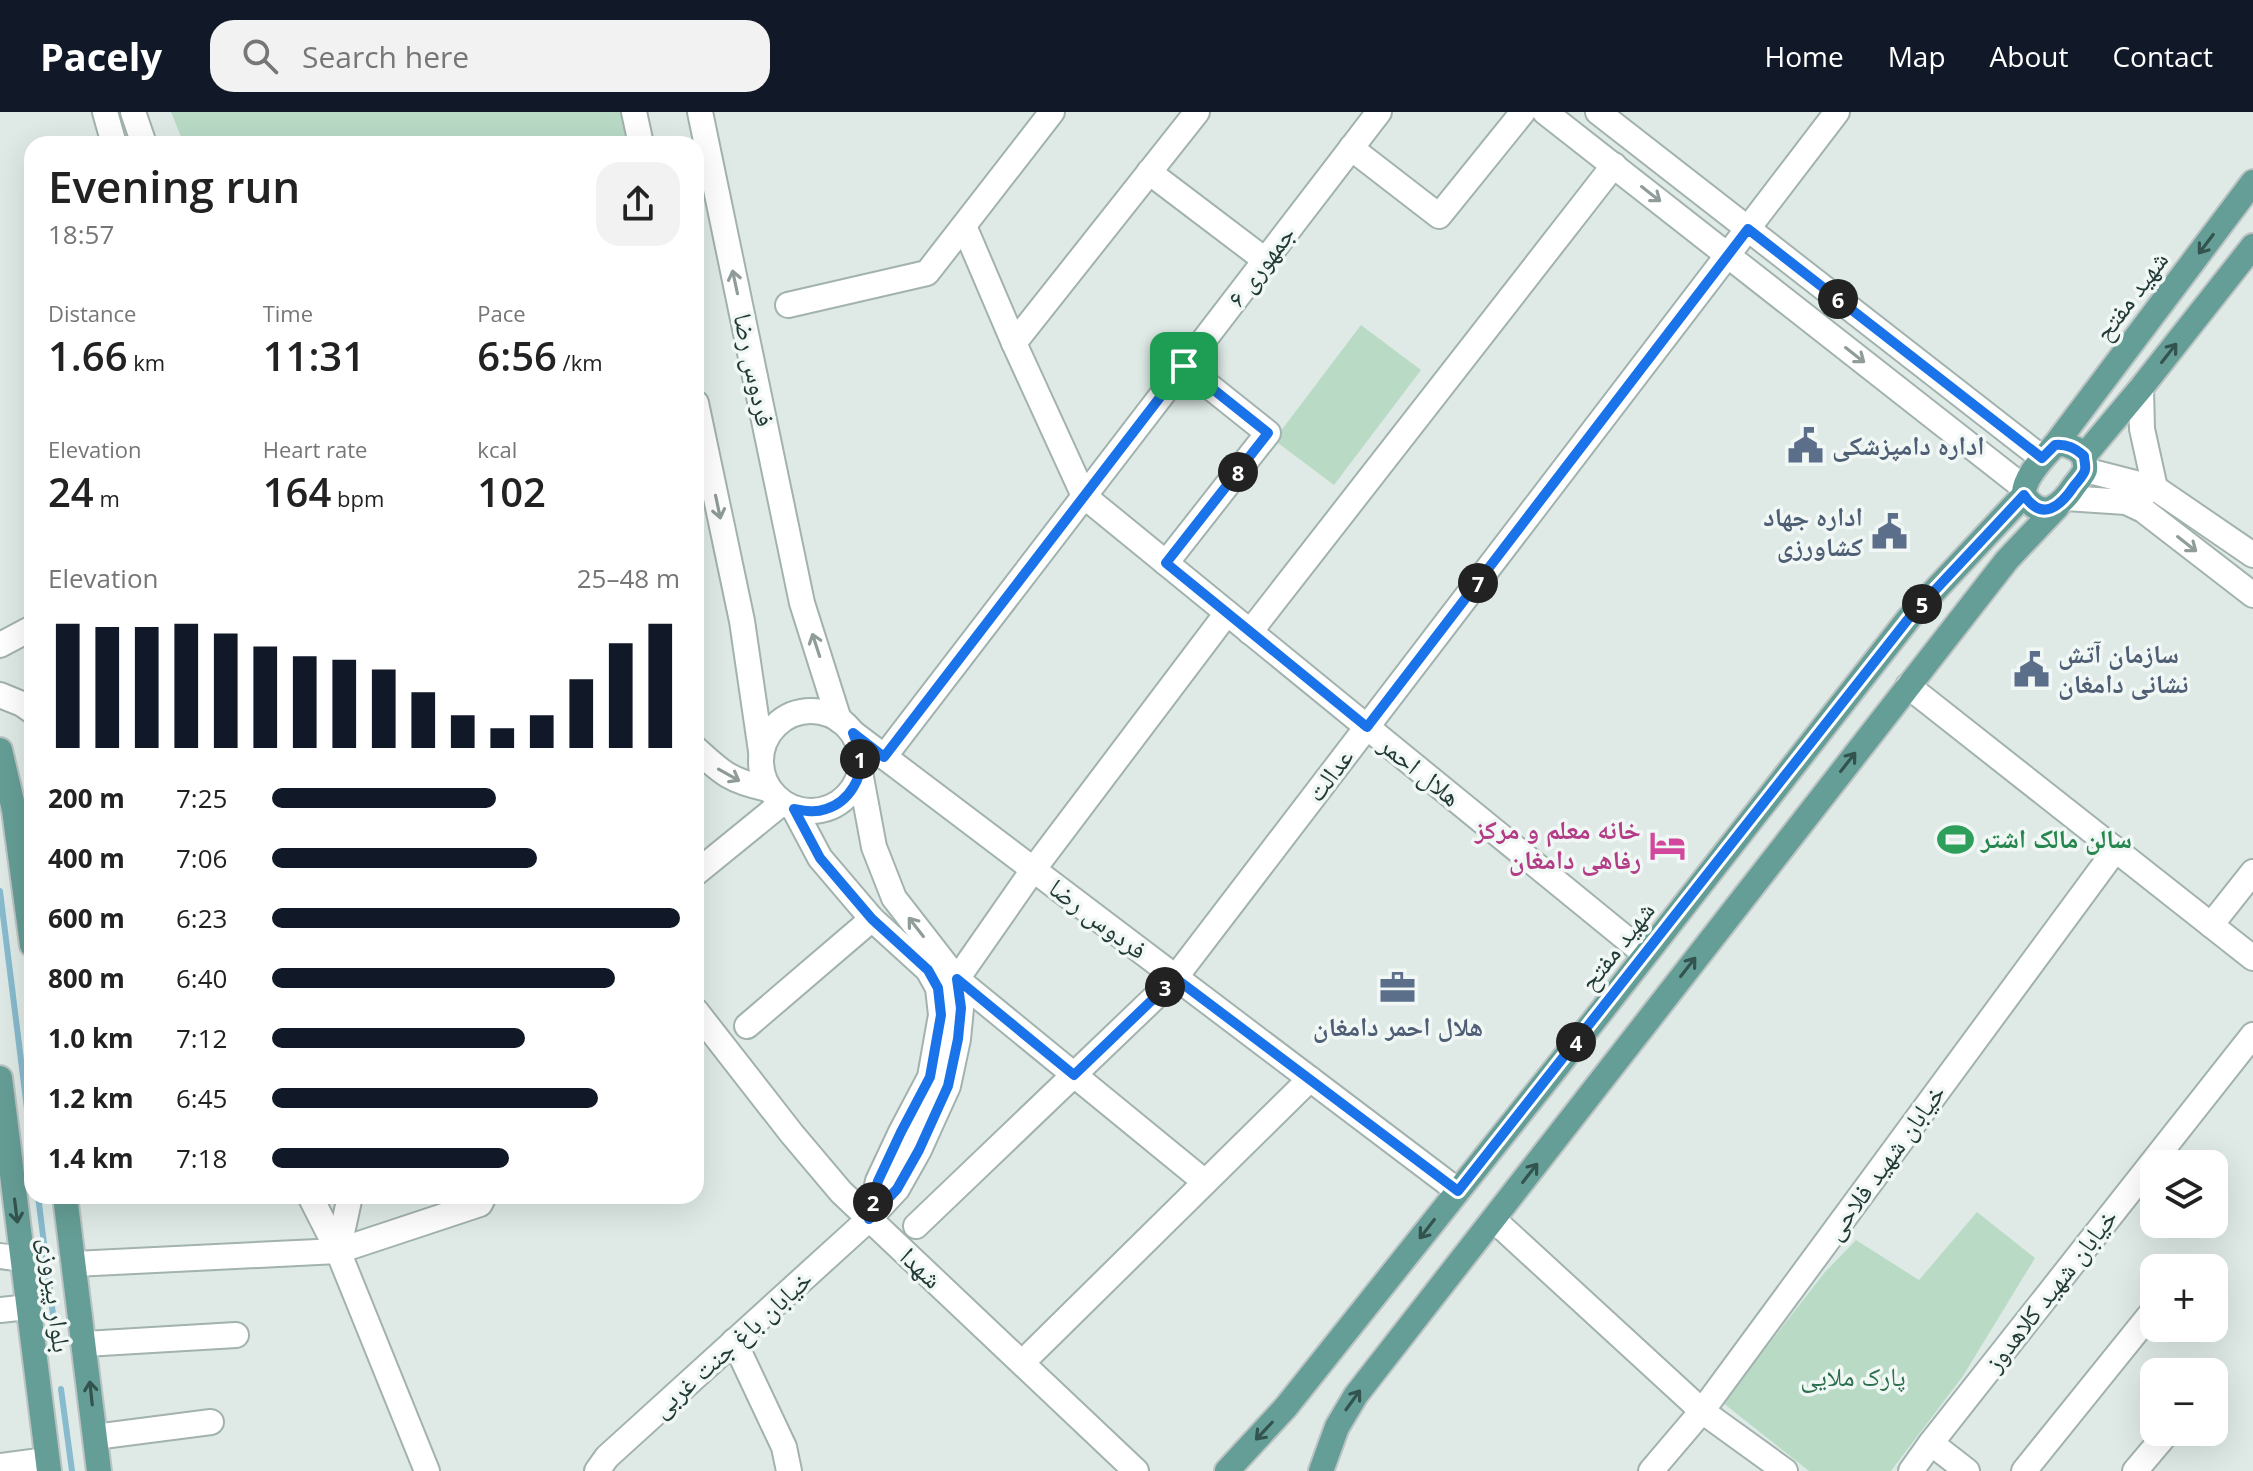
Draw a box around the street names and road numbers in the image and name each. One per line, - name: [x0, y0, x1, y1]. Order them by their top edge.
- street label: جمهوری ۶: [1218, 217, 1303, 314]
- street label: شهید مفتح: [2085, 243, 2176, 348]
- street label: فردوس رضا: [725, 310, 784, 430]
- street label: هلال احمر: [1372, 726, 1469, 814]
- street label: عدالت: [1297, 740, 1361, 809]
- street label: فردوس رضا: [1042, 869, 1155, 967]
- street label: شهید مفتح: [1570, 893, 1662, 997]
- street label: خیابان شهید فلاحی: [1815, 1076, 1953, 1247]
- street label: خیابان شهید کلاهدوز: [1974, 1200, 2125, 1379]
- street label: بلوار پیروزی: [31, 1235, 81, 1355]
- street label: شهدا: [893, 1239, 951, 1296]
- street label: خیابان باغ جنت غربی: [643, 1261, 820, 1425]

